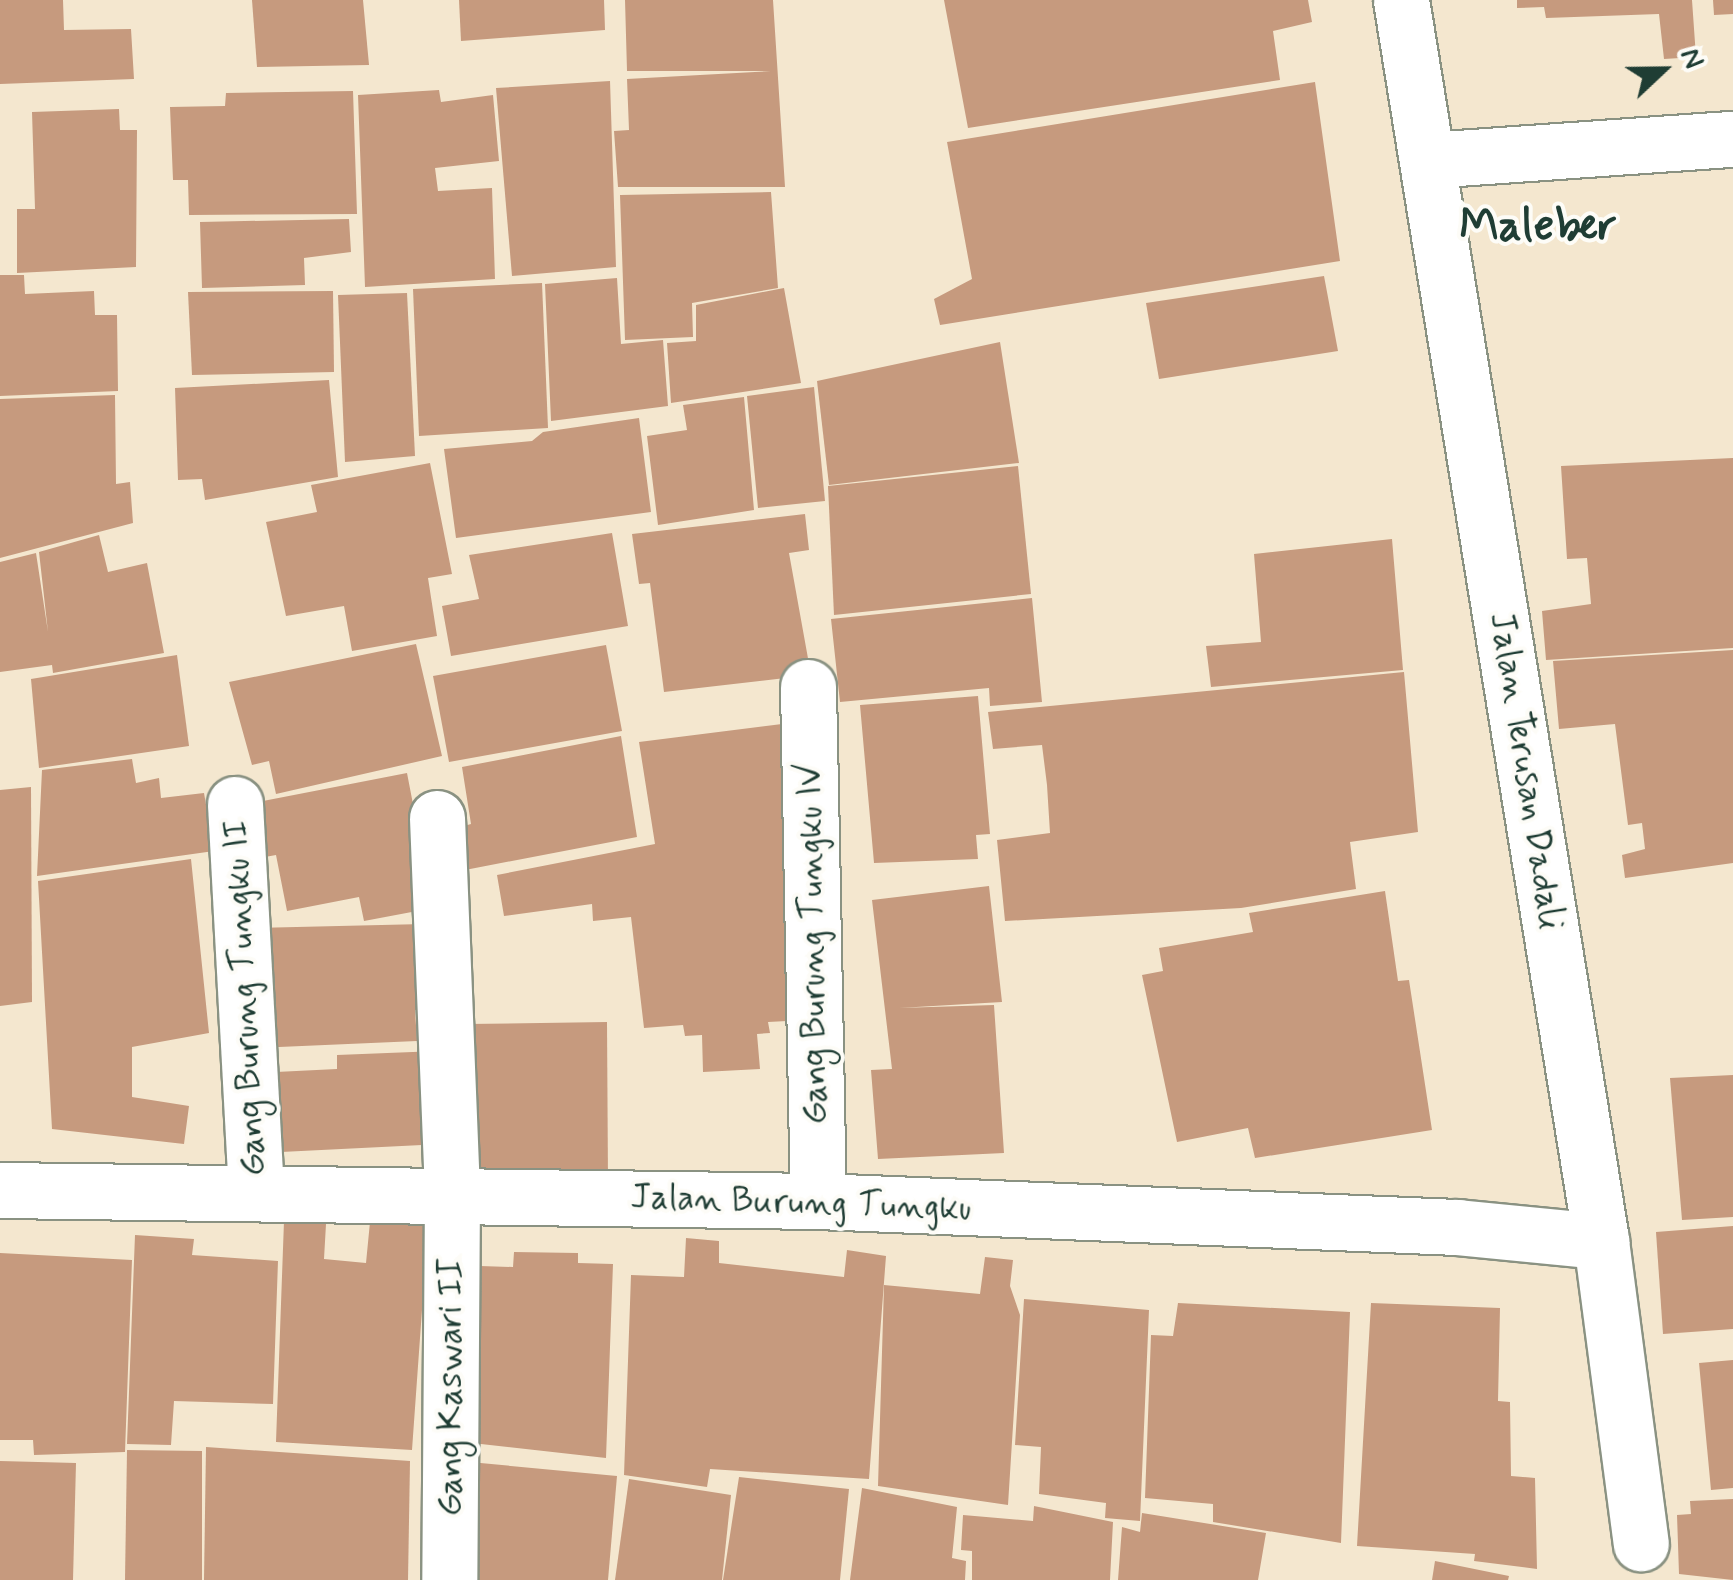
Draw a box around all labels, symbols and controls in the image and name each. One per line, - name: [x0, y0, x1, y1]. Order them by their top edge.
- north arrow: [1613, 20, 1713, 120]
- text: N: [1671, 43, 1712, 74]
- district label: Maleber: [1459, 200, 1617, 254]
- street label: Jalan Terusan Dadali: [1480, 611, 1572, 931]
- street label: Gang Burung Tungku IV: [789, 767, 837, 1121]
- street label: Gang Burung Tungku II: [215, 822, 275, 1174]
- street label: Jalan Burung Tungku: [642, 1176, 960, 1230]
- street label: Gang Kaswari II: [430, 1258, 472, 1516]

